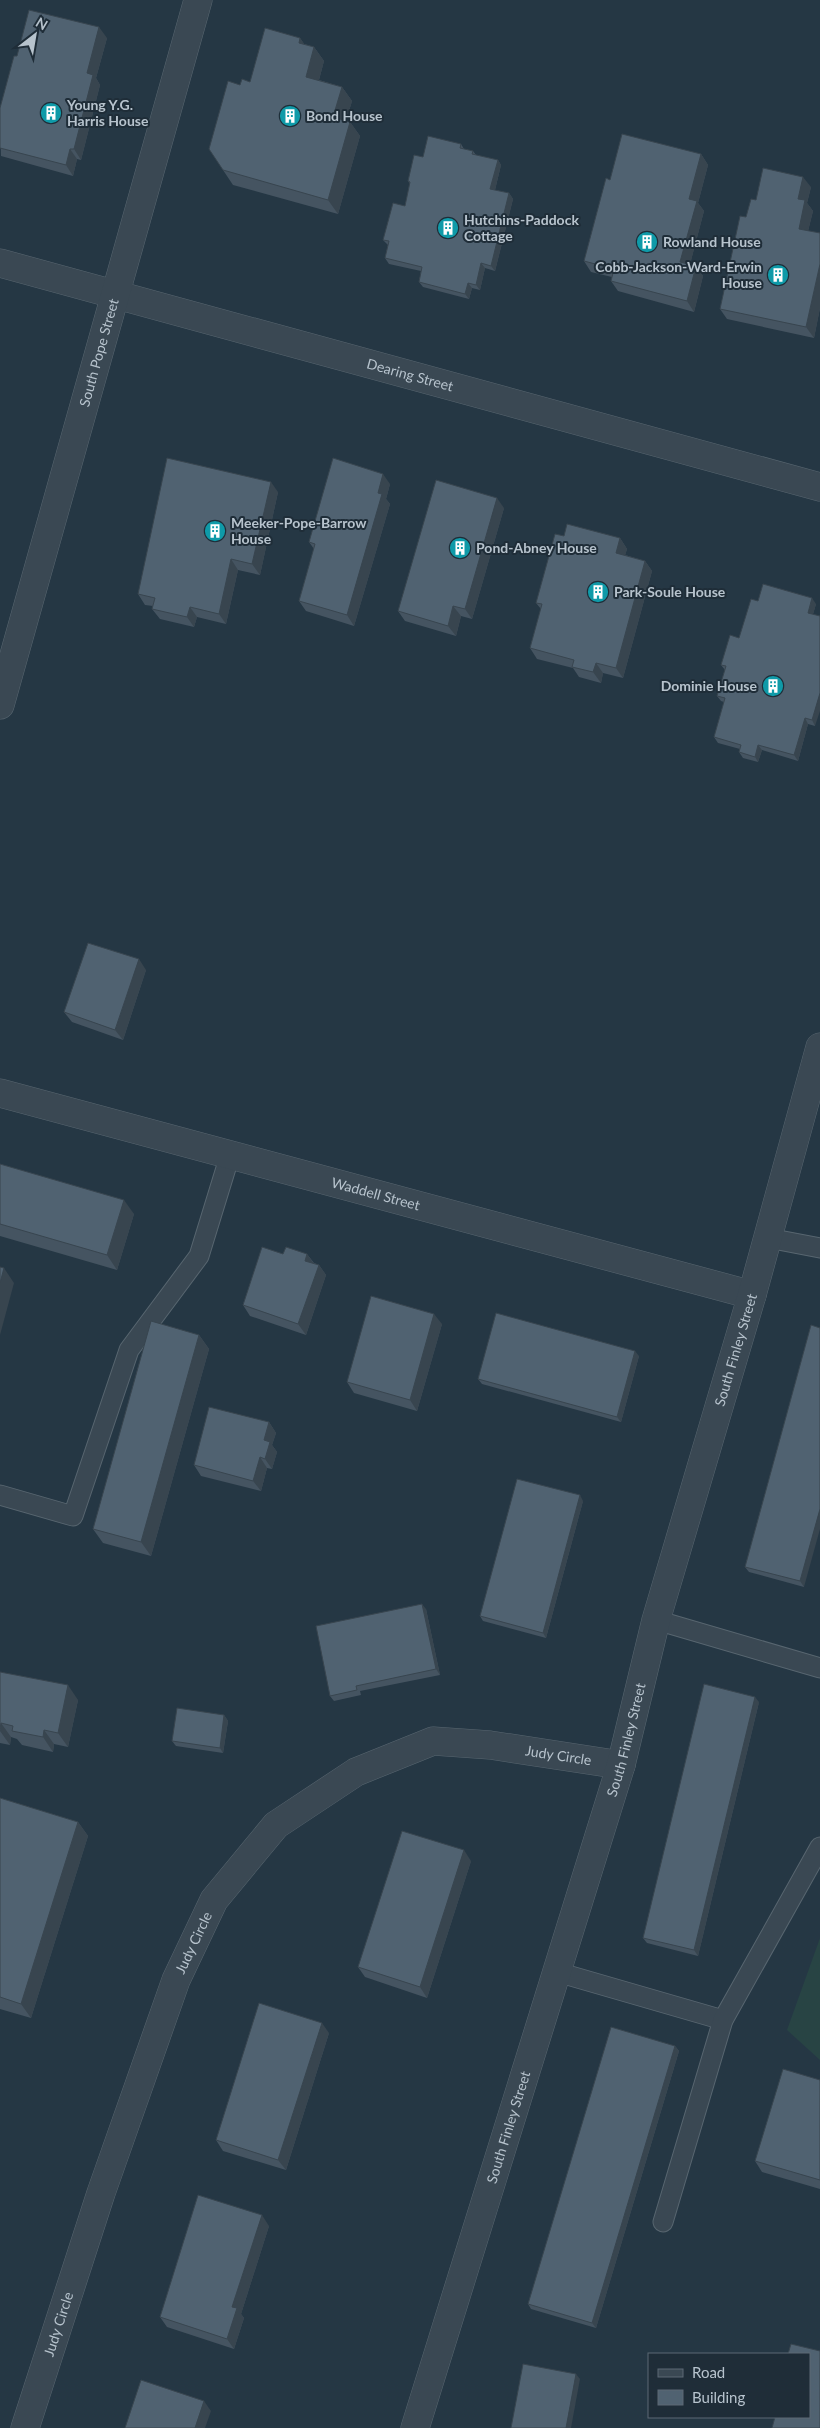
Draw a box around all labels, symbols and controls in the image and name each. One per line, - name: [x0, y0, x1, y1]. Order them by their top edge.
- north arrow: [10, 10, 60, 60]
- text: N: [33, 13, 51, 33]
- place label: Young Y.G. Harris House: [66, 96, 149, 129]
- building icon: Young Y.G. Harris House: [39, 101, 63, 125]
- building icon: Bond House: [278, 104, 302, 128]
- place label: Bond House: [306, 107, 383, 124]
- place label: Hutchins-Paddock Cottage: [464, 211, 579, 244]
- building icon: Hutchins-Paddock Cottage: [436, 216, 460, 240]
- building icon: Rowland House: [635, 230, 659, 254]
- place label: Rowland House: [663, 233, 761, 250]
- place label: Cobb-Jackson-Ward-Erwin House: [595, 258, 763, 291]
- building icon: Cobb-Jackson-Ward-Erwin House: [766, 263, 790, 287]
- street label: South Pope Street: [75, 297, 122, 408]
- street label: Dearing Street: [365, 355, 455, 394]
- place label: Meeker-Pope-Barrow House: [231, 514, 367, 547]
- building icon: Meeker-Pope-Barrow House: [203, 519, 227, 543]
- building icon: Pond-Abney House: [448, 536, 472, 560]
- place label: Pond-Abney House: [476, 539, 597, 556]
- building icon: Park-Soule House: [586, 580, 610, 604]
- place label: Park-Soule House: [614, 583, 726, 600]
- building icon: Dominie House: [761, 674, 785, 698]
- place label: Dominie House: [661, 677, 758, 694]
- street label: Waddell Street: [330, 1173, 422, 1213]
- street label: South Finley Street: [711, 1291, 760, 1408]
- street label: South Finley Street: [603, 1681, 649, 1799]
- street label: Judy Circle: [524, 1742, 593, 1768]
- street label: Judy Circle: [171, 1909, 215, 1976]
- street label: South Finley Street: [483, 2069, 533, 2185]
- street label: Judy Circle: [40, 2290, 76, 2359]
- legend: [648, 2353, 810, 2418]
- text: Road: [692, 2363, 725, 2381]
- text: Building: [692, 2388, 745, 2406]

